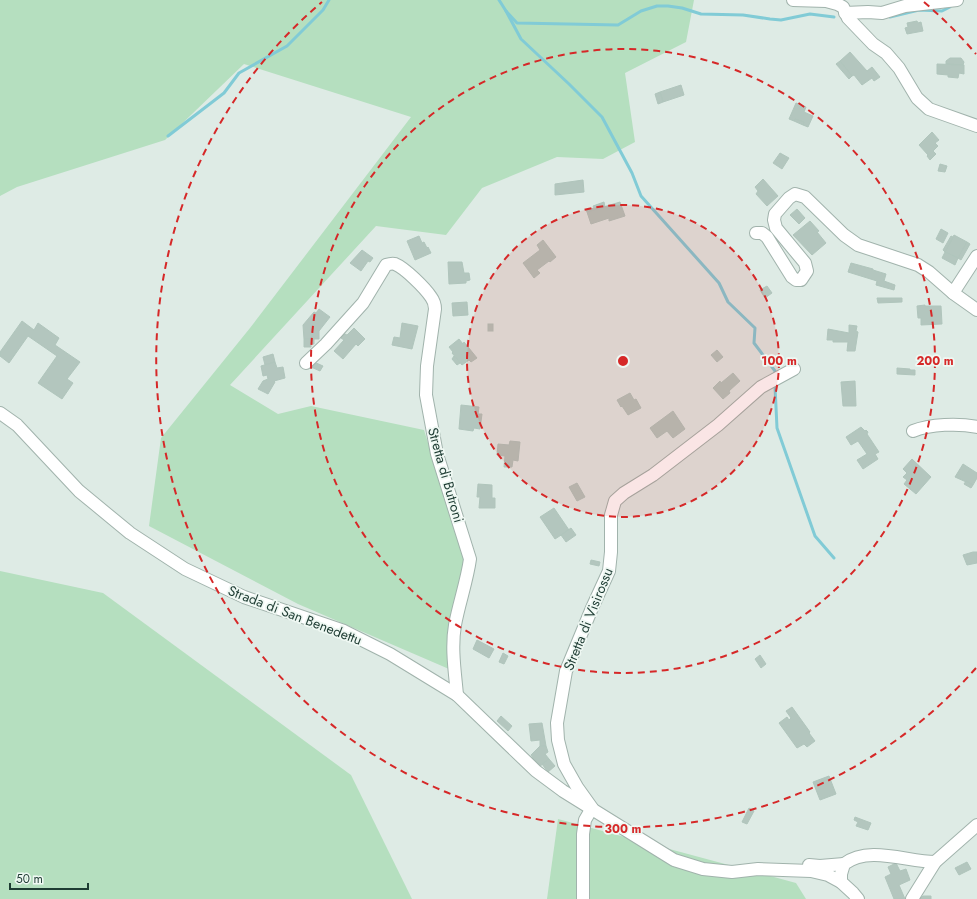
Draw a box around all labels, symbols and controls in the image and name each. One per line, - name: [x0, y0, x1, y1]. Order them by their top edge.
- text: 100 m: [761, 352, 797, 370]
- text: 200 m: [916, 352, 954, 370]
- centre of rings: [616, 354, 630, 368]
- street label: Stretta di Butroni: [423, 425, 469, 525]
- street label: Stretta di Visirossu: [558, 565, 618, 673]
- street label: Strada di San Benedettu: [225, 580, 365, 650]
- text: 300 m: [605, 820, 642, 838]
- scale bar: [10, 865, 88, 891]
- text: 50 m: [16, 870, 43, 888]

